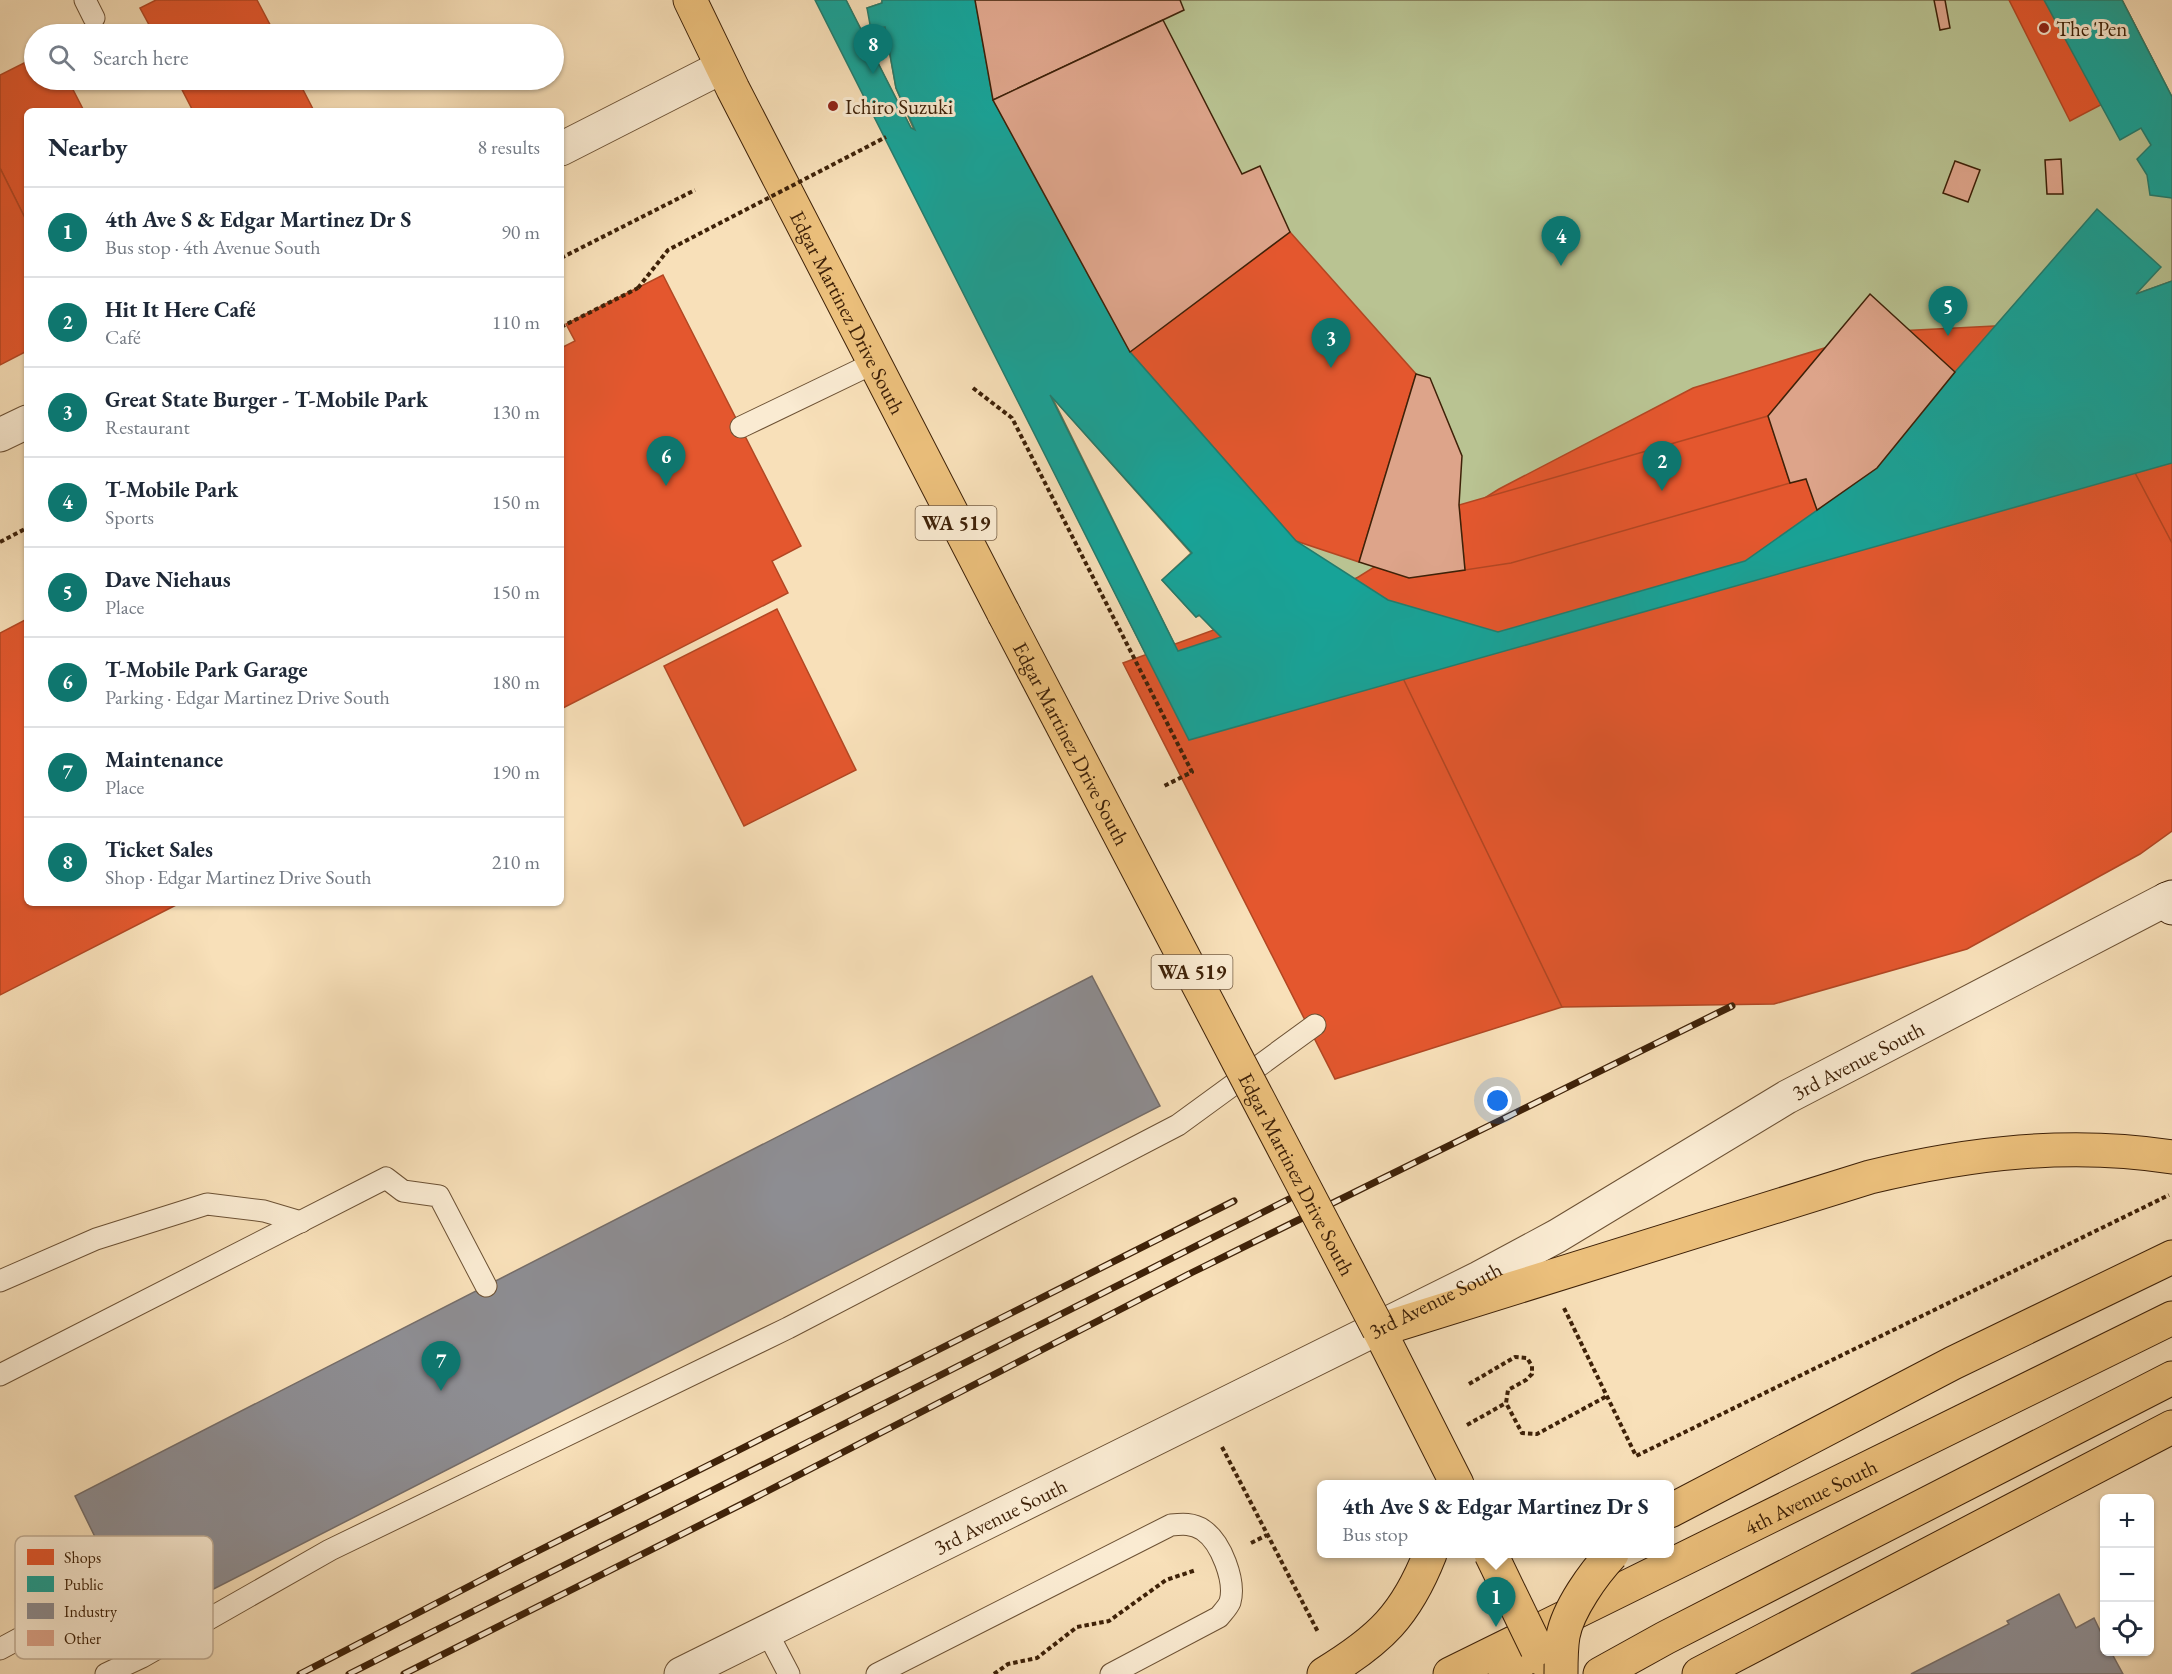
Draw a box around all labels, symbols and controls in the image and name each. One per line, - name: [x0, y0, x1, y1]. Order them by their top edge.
- place label: The 'Pen: [2056, 15, 2127, 42]
- marker: The 'Pen: [2037, 21, 2051, 35]
- search box: [24, 24, 564, 90]
- pin: 8: [854, 25, 892, 74]
- icon: search: [45, 41, 78, 74]
- text: Search here: [93, 43, 188, 72]
- place label: Ichiro Suzuki: [845, 93, 953, 120]
- marker: Ichiro Suzuki: [826, 99, 840, 113]
- text: Nearby: [48, 130, 128, 164]
- text: 8 results: [477, 134, 540, 160]
- text: 4th Ave S & Edgar Martinez Dr S: [105, 205, 411, 234]
- street label: Edgar Martinez Drive South: [784, 206, 912, 419]
- pin: 4: [1542, 216, 1580, 266]
- text: 1: [62, 219, 73, 245]
- text: 90 m: [501, 219, 540, 245]
- text: Bus stop · 4th Avenue South: [105, 234, 321, 260]
- pin: 5: [1928, 286, 1968, 336]
- text: Hit It Here Café: [105, 295, 256, 324]
- text: 2: [62, 309, 73, 335]
- text: 110 m: [492, 309, 540, 335]
- pin: 3: [1312, 318, 1350, 368]
- text: Café: [105, 324, 141, 350]
- text: Great State Burger - T-Mobile Park: [105, 385, 428, 414]
- text: 3: [62, 399, 73, 425]
- text: 130 m: [492, 399, 540, 425]
- text: Restaurant: [105, 414, 190, 440]
- pin: 6: [646, 436, 686, 486]
- pin: 2: [1642, 442, 1682, 491]
- text: T-Mobile Park: [105, 475, 238, 504]
- text: 4: [62, 489, 73, 515]
- text: 150 m: [492, 489, 540, 515]
- text: Sports: [105, 504, 154, 530]
- road number: WA 519: [916, 506, 996, 540]
- text: Dave Niehaus: [105, 565, 231, 594]
- text: 5: [62, 579, 73, 605]
- text: 150 m: [492, 579, 540, 605]
- text: Place: [105, 594, 144, 620]
- street label: Edgar Martinez Drive South: [1007, 637, 1136, 850]
- text: T-Mobile Park Garage: [105, 655, 308, 684]
- text: 6: [62, 669, 73, 695]
- text: 180 m: [492, 669, 540, 695]
- text: Parking · Edgar Martinez Drive South: [105, 684, 390, 710]
- text: Maintenance: [105, 745, 223, 774]
- text: 7: [62, 759, 73, 785]
- text: 190 m: [492, 759, 540, 785]
- text: Place: [105, 774, 144, 800]
- text: Ticket Sales: [105, 835, 213, 864]
- text: 8: [62, 849, 73, 875]
- text: 210 m: [492, 849, 540, 875]
- text: Shop · Edgar Martinez Drive South: [105, 864, 372, 890]
- road number: WA 519: [1152, 955, 1232, 989]
- street label: 3rd Avenue South: [1787, 1015, 1929, 1106]
- street label: Edgar Martinez Drive South: [1233, 1068, 1362, 1280]
- your location: [1483, 1086, 1512, 1115]
- street label: 3rd Avenue South: [1364, 1255, 1506, 1344]
- pin: 7: [422, 1342, 460, 1391]
- street label: 4th Avenue South: [1740, 1452, 1882, 1540]
- street label: 3rd Avenue South: [929, 1471, 1071, 1560]
- popup: [1317, 1480, 1674, 1558]
- text: 4th Ave S & Edgar Martinez Dr S: [1342, 1492, 1649, 1521]
- map controls: [2100, 1494, 2154, 1656]
- button: +: [2100, 1494, 2154, 1548]
- text: Bus stop: [1342, 1521, 1408, 1547]
- legend: [15, 1536, 213, 1659]
- text: Shops: [64, 1547, 101, 1568]
- button: −: [2100, 1548, 2154, 1602]
- text: Public: [64, 1574, 104, 1595]
- pin: 1: [1476, 1578, 1516, 1627]
- text: Industry: [64, 1601, 118, 1622]
- button: locate: [2100, 1602, 2154, 1656]
- text: Other: [64, 1628, 102, 1649]

